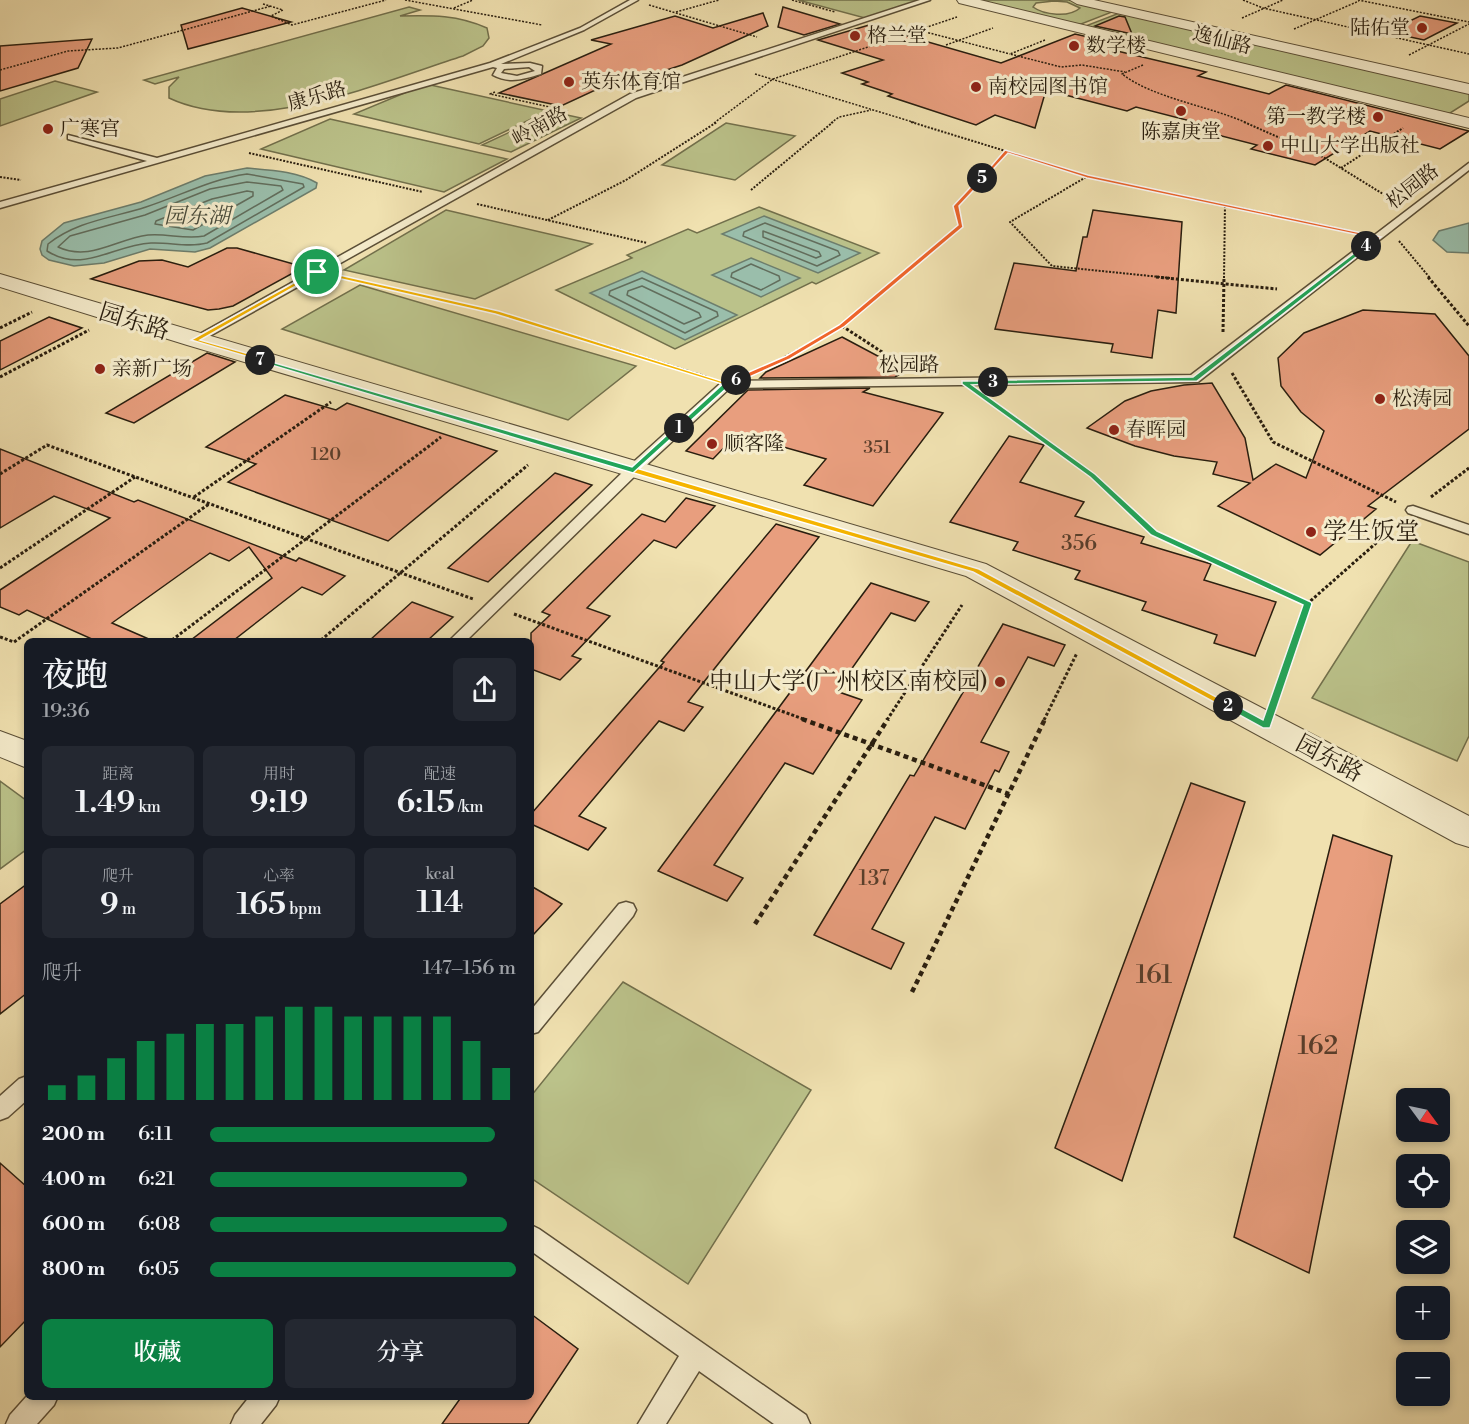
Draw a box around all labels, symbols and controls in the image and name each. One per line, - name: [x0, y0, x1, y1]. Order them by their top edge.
- place label: 陆佑堂: [1350, 16, 1410, 41]
- marker: 陆佑堂: [1415, 21, 1429, 35]
- street label: 逸仙路: [1190, 22, 1254, 60]
- place label: 格兰堂: [867, 24, 927, 49]
- marker: 格兰堂: [848, 29, 862, 43]
- place label: 数学楼: [1086, 34, 1146, 59]
- marker: 数学楼: [1067, 39, 1081, 53]
- place label: 英东体育馆: [581, 70, 681, 95]
- marker: 英东体育馆: [562, 75, 576, 89]
- place label: 南校园图书馆: [988, 75, 1108, 100]
- street label: 康乐路: [285, 77, 349, 117]
- marker: 南校园图书馆: [969, 80, 983, 94]
- street label: 岭南路: [508, 102, 572, 152]
- marker: 陈嘉庚堂: [1174, 104, 1188, 118]
- place label: 第一教学楼: [1266, 105, 1366, 130]
- marker: 第一教学楼: [1371, 110, 1385, 124]
- place label: 广寒宫: [60, 117, 120, 142]
- place label: 陈嘉庚堂: [1141, 120, 1221, 145]
- marker: 广寒宫: [41, 122, 55, 136]
- place label: 中山大学出版社: [1280, 134, 1420, 159]
- marker: 中山大学出版社: [1261, 139, 1275, 153]
- street label: 松园路: [1382, 159, 1444, 215]
- pin: 5: [967, 163, 997, 193]
- text: 5: [977, 168, 987, 188]
- water label: 园东湖: [164, 203, 234, 230]
- pin: 4: [1351, 231, 1381, 261]
- text: 4: [1361, 236, 1371, 256]
- pin: [291, 246, 342, 297]
- icon: arrive: [300, 255, 333, 288]
- street label: 园东路: [95, 297, 173, 347]
- pin: 7: [245, 345, 275, 375]
- text: 7: [255, 350, 265, 370]
- street label: 松园路: [879, 353, 939, 378]
- place label: 亲新广场: [112, 357, 192, 382]
- marker: 亲新广场: [93, 362, 107, 376]
- pin: 6: [721, 365, 751, 395]
- pin: 3: [978, 367, 1008, 397]
- text: 6: [731, 370, 741, 390]
- text: 3: [988, 372, 998, 392]
- place label: 松涛园: [1392, 387, 1452, 412]
- marker: 松涛园: [1373, 392, 1387, 406]
- pin: 1: [664, 413, 694, 443]
- text: 1: [675, 418, 683, 438]
- place label: 春晖园: [1126, 418, 1186, 443]
- marker: 春晖园: [1107, 423, 1121, 437]
- place label: 顺客隆: [724, 432, 784, 457]
- house number: 351: [863, 436, 891, 459]
- marker: 顺客隆: [705, 437, 719, 451]
- house number: 120: [311, 443, 341, 466]
- place label: 学生饭堂: [1323, 517, 1419, 547]
- marker: 学生饭堂: [1304, 525, 1318, 539]
- house number: 356: [1061, 531, 1097, 557]
- text: 夜跑: [42, 656, 108, 697]
- button: share: [453, 658, 516, 721]
- place label: 中山大学(广州校区南校园): [709, 667, 988, 697]
- marker: 中山大学(广州校区南校园): [993, 675, 1007, 689]
- pin: 2: [1213, 691, 1243, 721]
- text: 2: [1223, 696, 1233, 716]
- text: 19:36: [42, 699, 90, 724]
- street label: 园东路: [1290, 729, 1368, 789]
- text: 距离: [102, 764, 134, 784]
- text: 用时: [263, 764, 295, 784]
- text: 配速: [424, 764, 456, 784]
- text: 1.49: [75, 784, 135, 822]
- text: 9:19: [250, 784, 308, 822]
- text: 6:15: [397, 784, 455, 822]
- text: km: [135, 797, 161, 817]
- text: /km: [455, 797, 483, 817]
- text: kcal: [425, 864, 455, 884]
- text: 爬升: [102, 866, 134, 886]
- text: 心率: [263, 866, 295, 886]
- house number: 137: [859, 866, 890, 892]
- text: 114: [417, 884, 463, 922]
- text: 9: [100, 886, 119, 924]
- text: 165: [236, 886, 286, 924]
- text: m: [119, 899, 136, 919]
- text: bpm: [286, 899, 322, 919]
- text: 147–156 m: [423, 956, 516, 981]
- house number: 161: [1136, 959, 1172, 991]
- text: 爬升: [42, 961, 82, 986]
- house number: 162: [1298, 1030, 1338, 1062]
- north arrow: [1396, 1088, 1450, 1142]
- map controls: [1396, 1088, 1450, 1406]
- text: 200 m: [42, 1122, 105, 1147]
- text: 6:11: [138, 1122, 173, 1147]
- button: locate: [1396, 1154, 1450, 1208]
- text: 400 m: [42, 1167, 106, 1192]
- text: 6:21: [138, 1167, 175, 1192]
- text: 600 m: [42, 1212, 105, 1237]
- text: 6:08: [138, 1212, 180, 1237]
- button: layers: [1396, 1220, 1450, 1274]
- text: 800 m: [42, 1257, 105, 1282]
- text: 6:05: [138, 1257, 179, 1282]
- button: +: [1396, 1286, 1450, 1340]
- button: 收藏: [42, 1319, 273, 1388]
- button: 分享: [285, 1319, 516, 1388]
- button: −: [1396, 1352, 1450, 1406]

